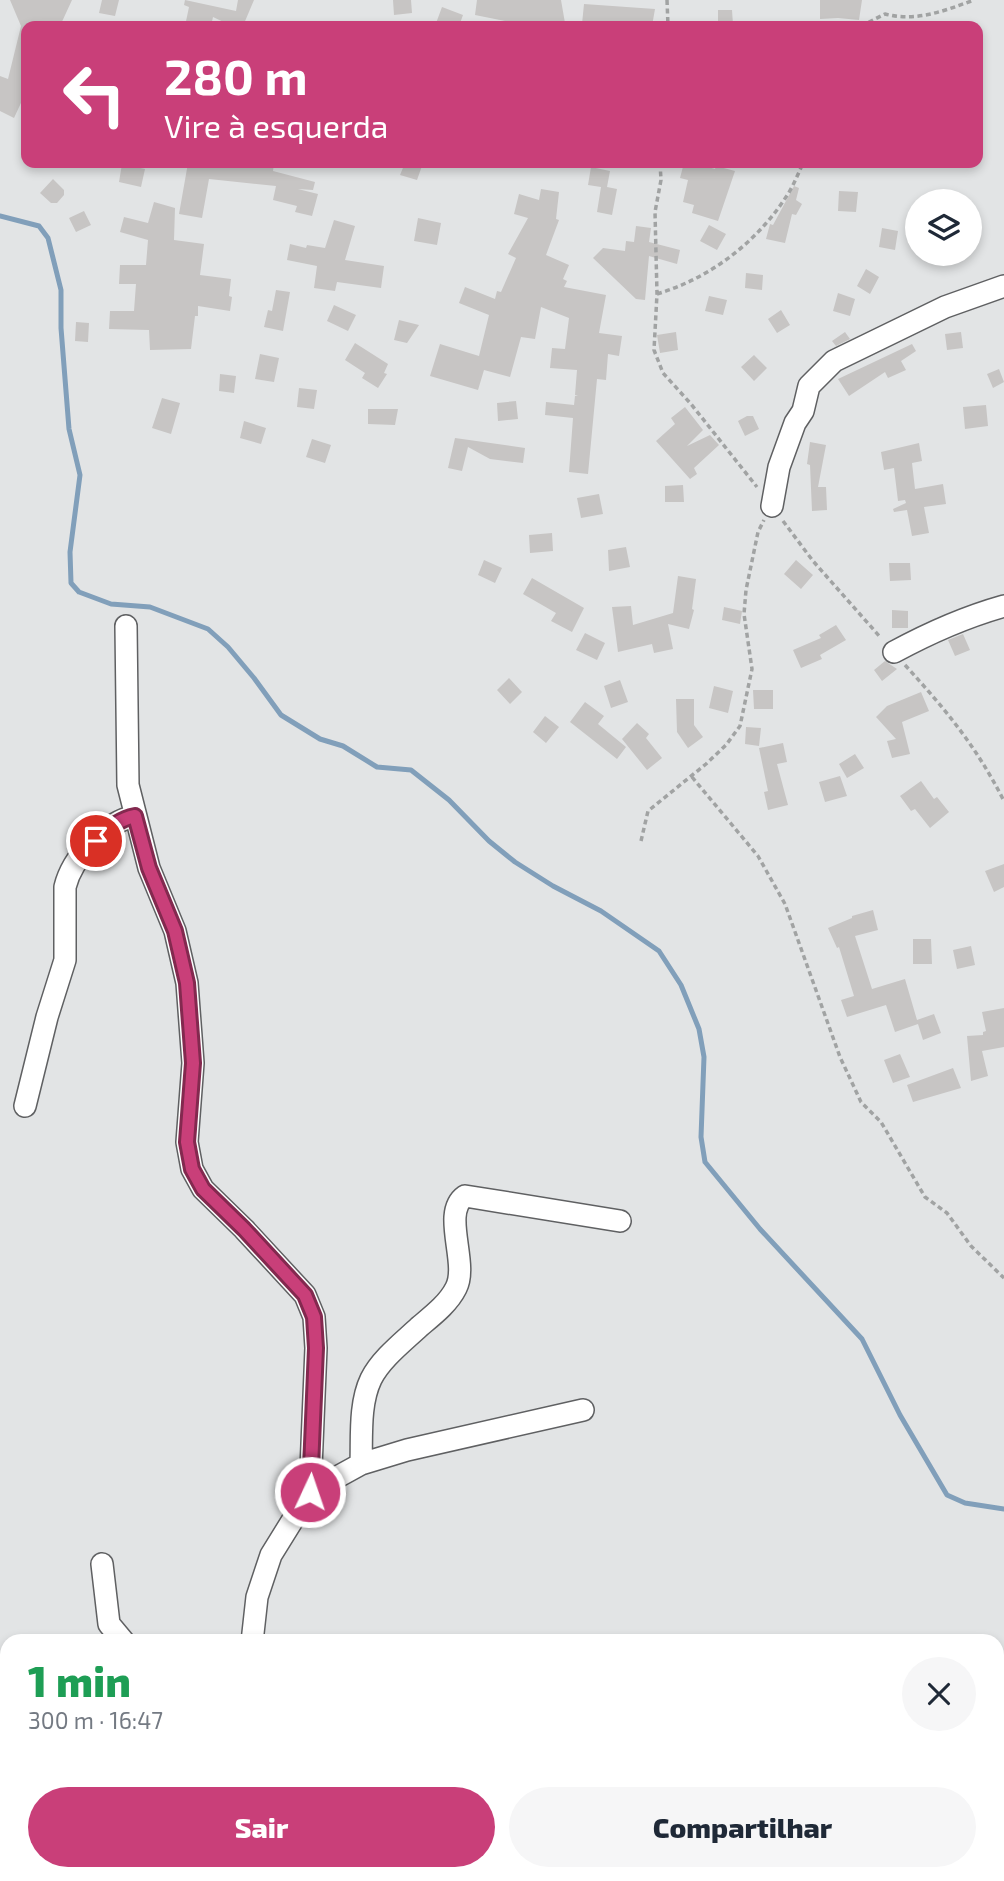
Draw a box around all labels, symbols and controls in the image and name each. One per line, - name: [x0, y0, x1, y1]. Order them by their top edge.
- text: 280 m: [164, 46, 308, 105]
- icon: left: [49, 49, 140, 140]
- text: Vire à esquerda: [164, 106, 388, 144]
- map controls: [905, 189, 982, 266]
- button: layers: [905, 189, 982, 266]
- pin: [66, 811, 126, 871]
- icon: arrive: [77, 822, 115, 860]
- position arrow: [273, 1455, 347, 1529]
- text: 1 min: [28, 1655, 131, 1705]
- button: close: [902, 1657, 976, 1731]
- text: 300 m · 16:47: [28, 1706, 163, 1734]
- button: Sair: [28, 1787, 495, 1867]
- button: Compartilhar: [509, 1787, 976, 1867]

